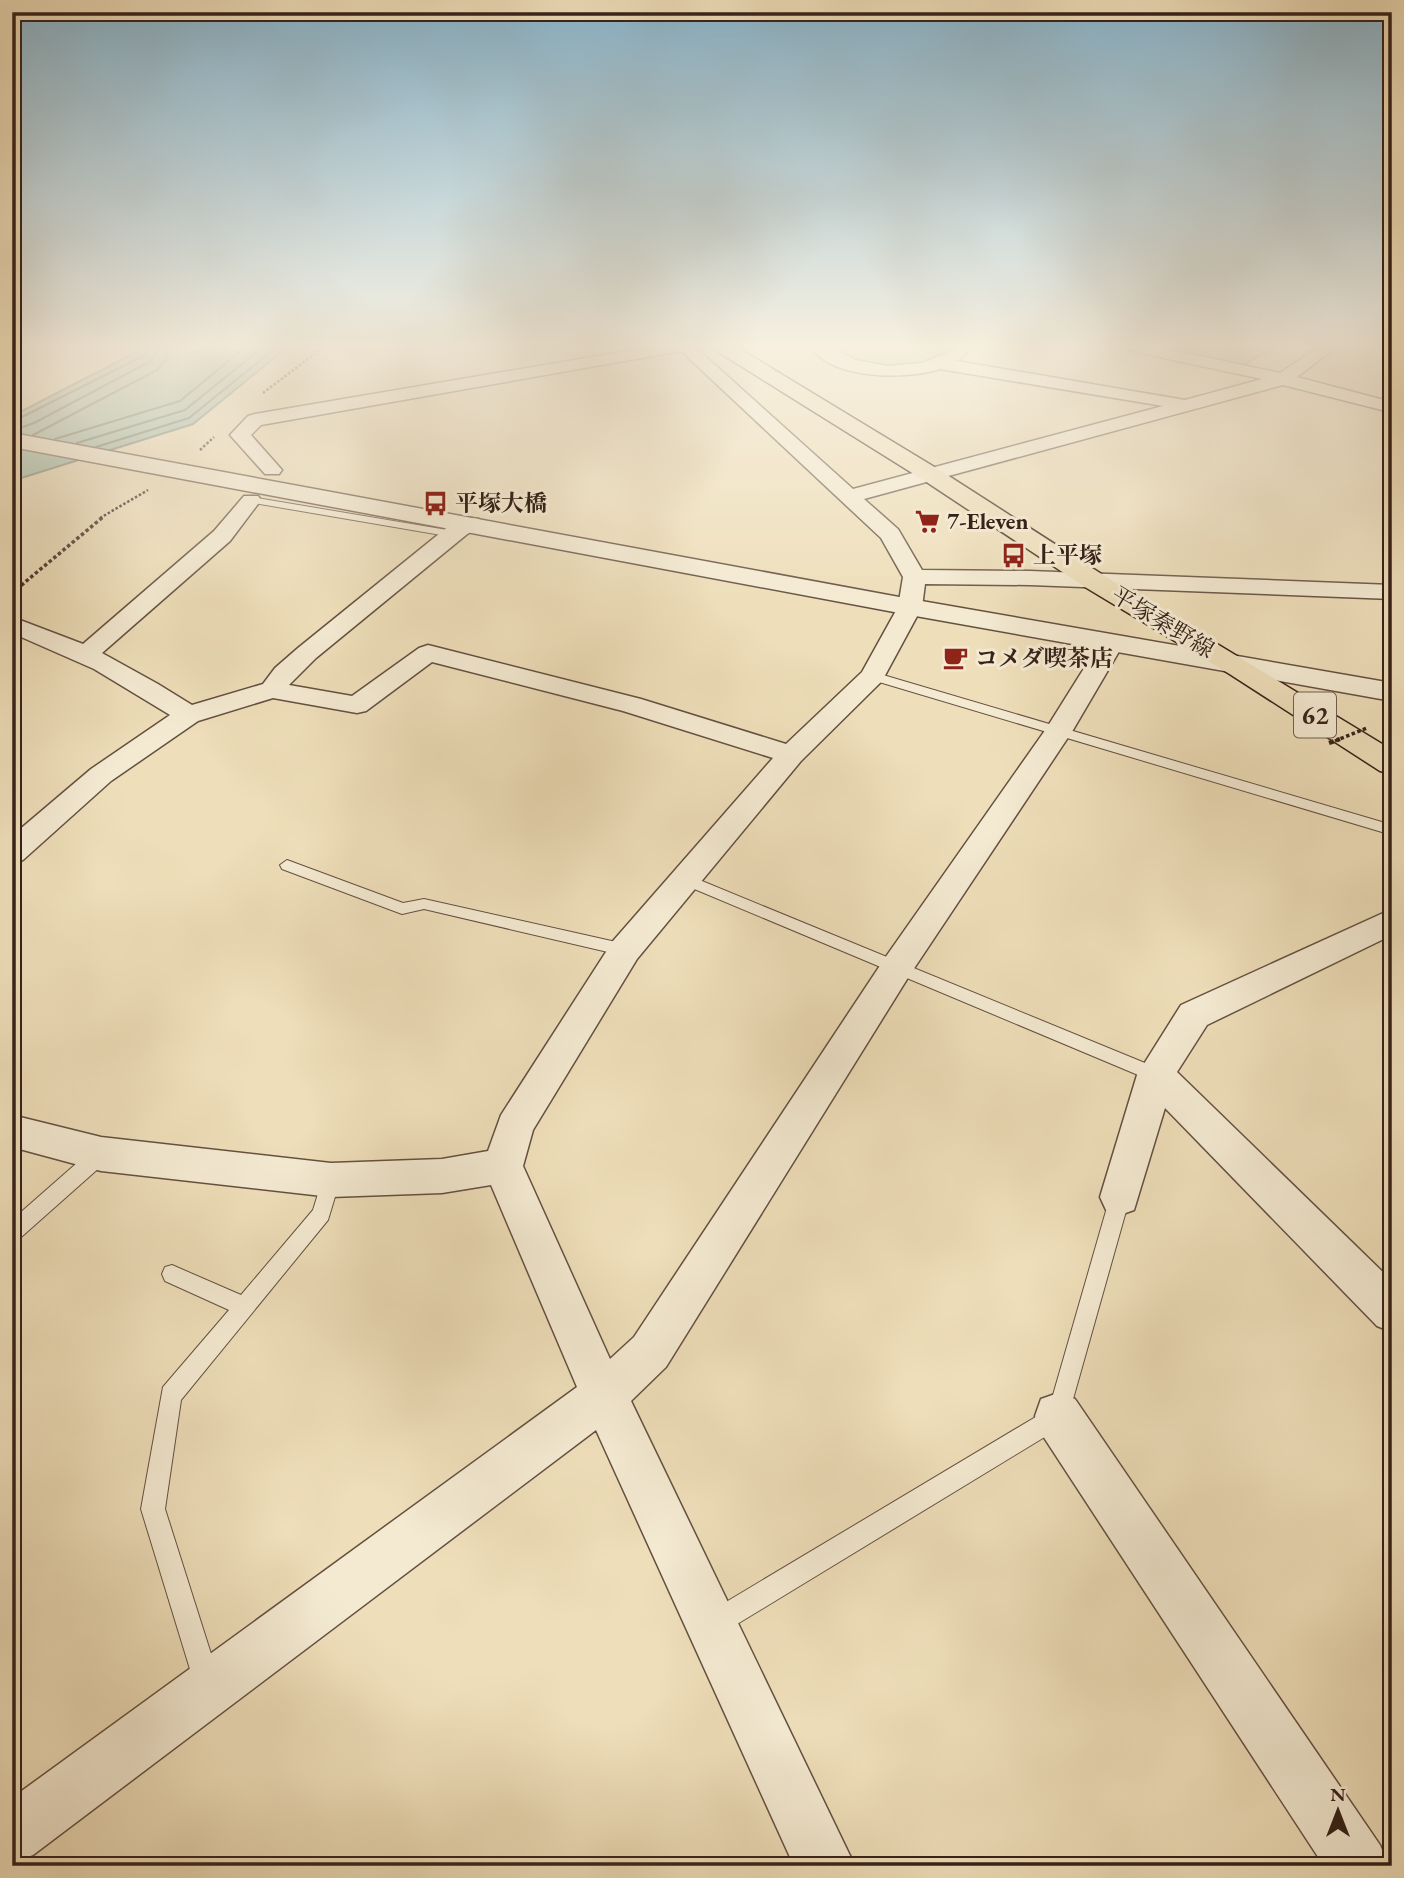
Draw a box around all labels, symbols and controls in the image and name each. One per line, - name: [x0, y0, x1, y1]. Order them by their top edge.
- place label: 平塚大橋: [455, 488, 547, 518]
- bus stop icon: 平塚大橋: [421, 489, 449, 517]
- place label: 7-Eleven: [947, 506, 1028, 536]
- supermarket icon: 7-Eleven: [913, 507, 941, 535]
- place label: 上平塚: [1033, 540, 1102, 570]
- bus stop icon: 上平塚: [999, 541, 1027, 569]
- street label: 平塚秦野線: [1106, 580, 1220, 664]
- place label: コメダ喫茶店: [975, 643, 1113, 673]
- cafe icon: コメダ喫茶店: [941, 644, 969, 672]
- road number: 62: [1294, 692, 1336, 737]
- north arrow: [1302, 1776, 1372, 1846]
- text: N: [1330, 1782, 1346, 1807]

